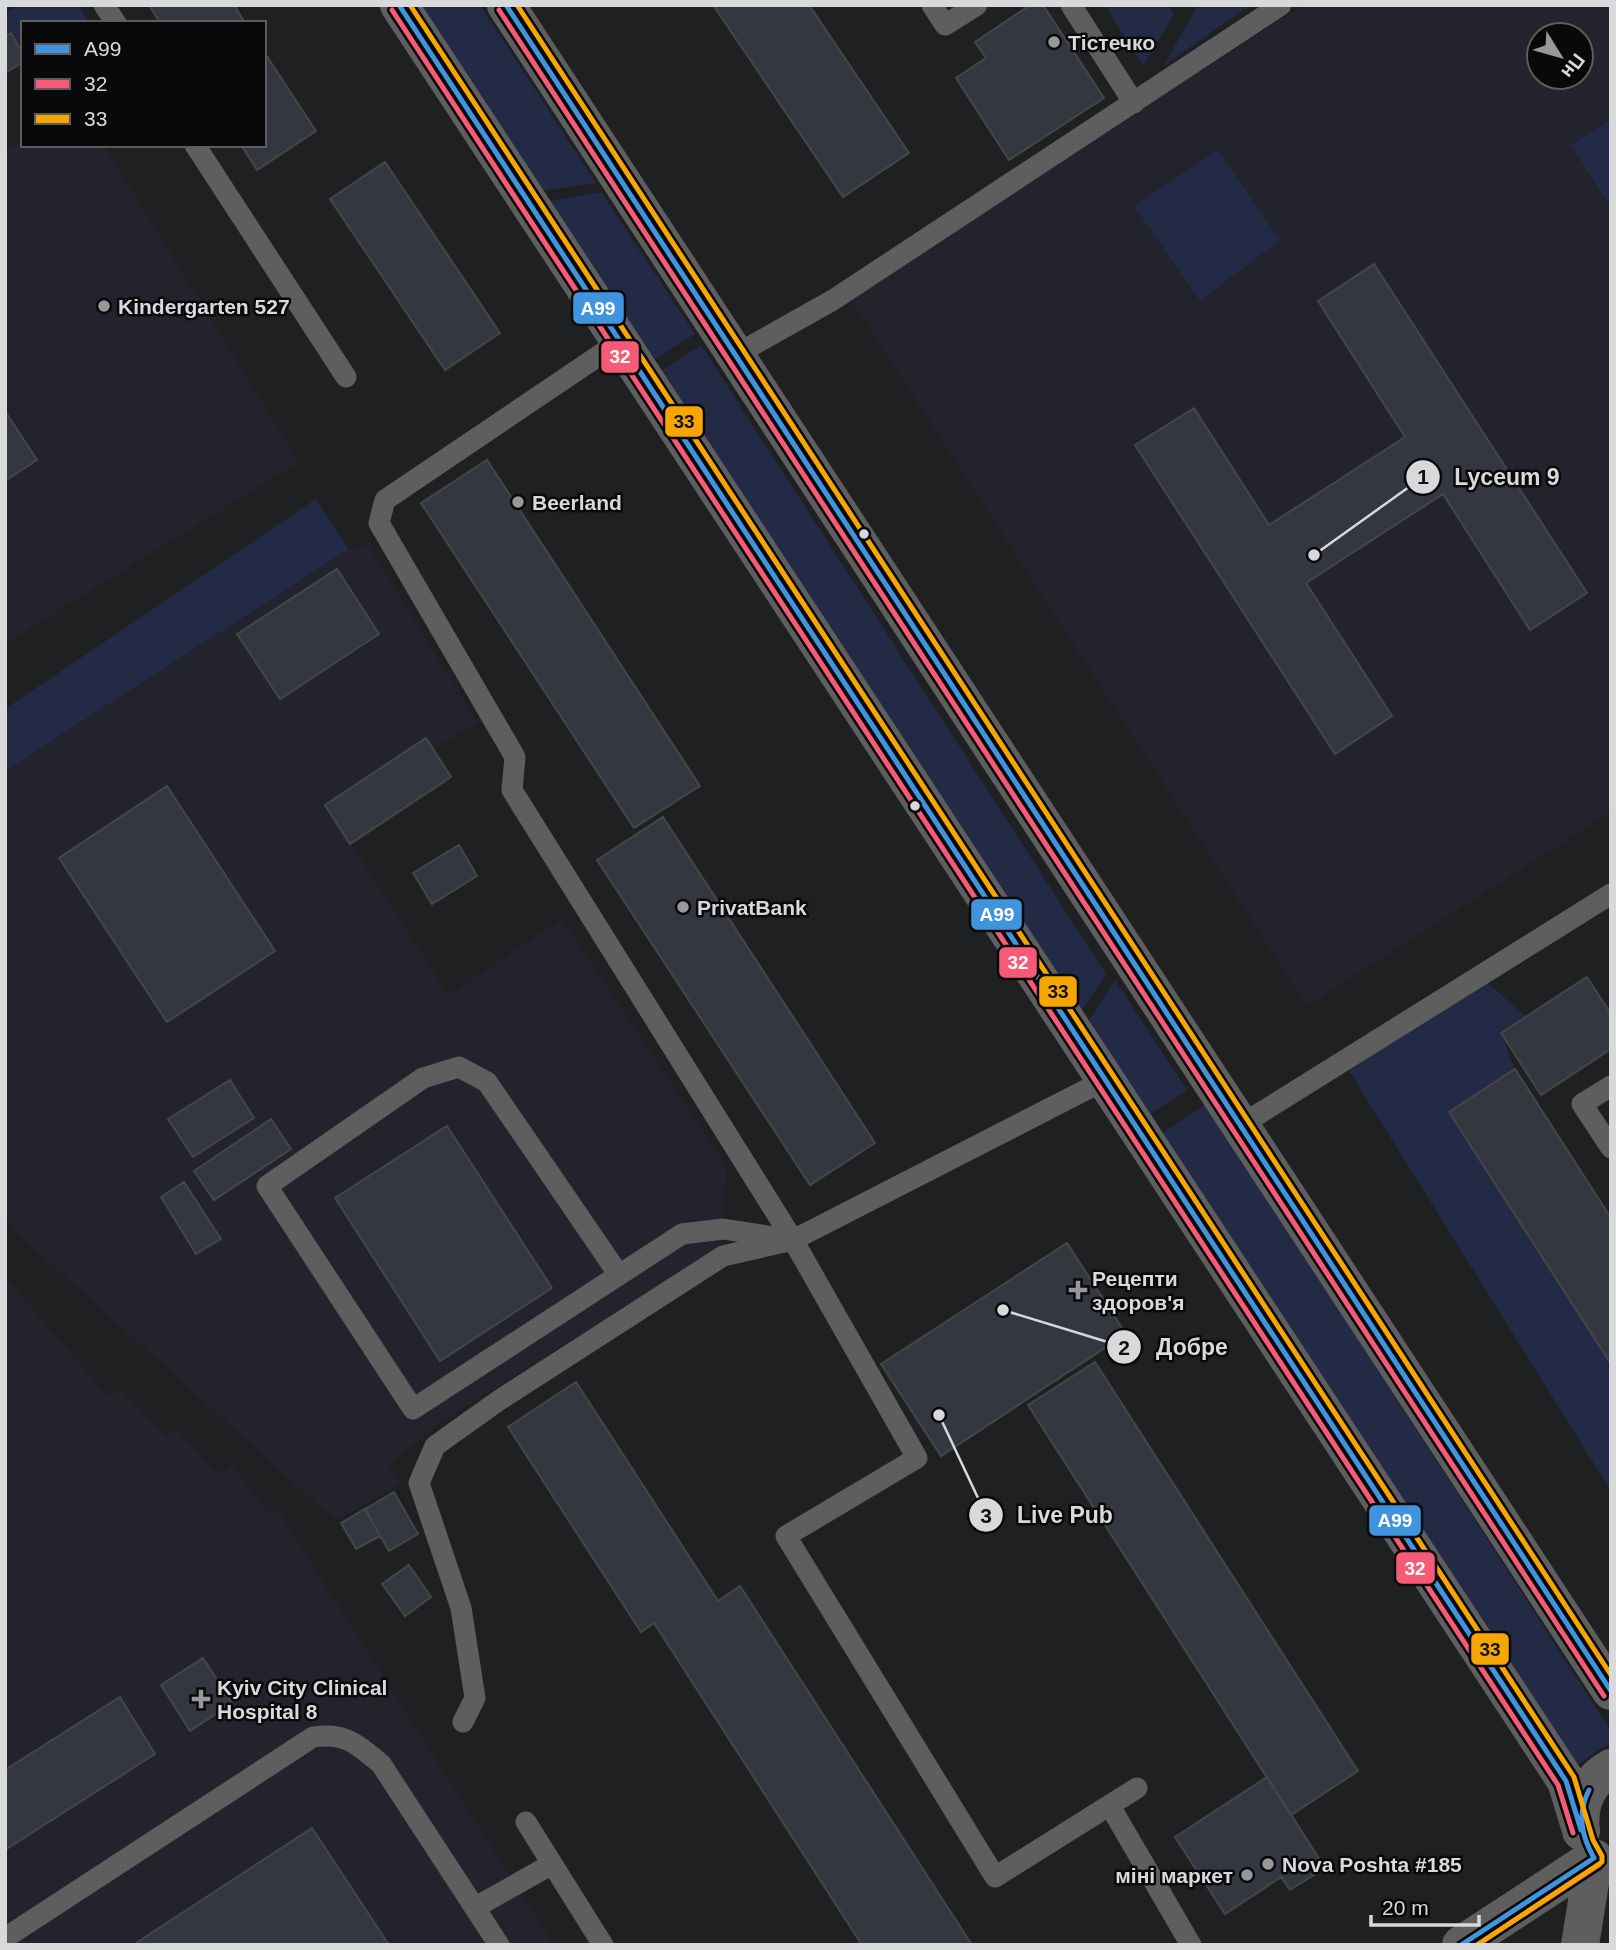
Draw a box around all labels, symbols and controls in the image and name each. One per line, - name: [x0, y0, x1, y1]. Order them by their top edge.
- legend: [21, 21, 266, 147]
- north arrow: [1525, 21, 1595, 91]
- place label: Тістечко: [1068, 31, 1155, 54]
- marker: Тістечко: [1046, 34, 1062, 50]
- text: А99: [84, 37, 121, 60]
- text: Пн: [1557, 50, 1589, 82]
- text: 32: [84, 72, 107, 95]
- text: 33: [84, 107, 107, 130]
- line badge: А99: [572, 291, 625, 325]
- place label: Kindergarten 527: [118, 295, 290, 318]
- marker: Kindergarten 527: [96, 298, 112, 314]
- text: А99: [581, 298, 615, 319]
- line badge: 32: [600, 340, 640, 374]
- text: 32: [609, 346, 631, 367]
- line badge: 33: [664, 405, 704, 438]
- text: 33: [673, 411, 695, 432]
- callout: Lyceum 9: [1405, 455, 1574, 499]
- text: Lyceum 9: [1454, 464, 1560, 490]
- text: 1: [1417, 465, 1429, 488]
- place label: Beerland: [532, 491, 622, 514]
- marker: Beerland: [510, 494, 526, 510]
- unlabelled marker: [857, 527, 871, 541]
- unlabelled marker: [908, 799, 922, 813]
- place label: PrivatBank: [697, 896, 807, 919]
- line badge: А99: [970, 898, 1023, 931]
- marker: PrivatBank: [675, 899, 691, 915]
- text: А99: [980, 904, 1014, 925]
- line badge: 32: [998, 946, 1038, 979]
- text: 32: [1007, 952, 1029, 973]
- line badge: 33: [1038, 975, 1078, 1008]
- text: 33: [1047, 981, 1069, 1002]
- place label: Рецепти здоров'я: [1092, 1267, 1184, 1314]
- marker: Рецепти здоров'я: [1070, 1282, 1086, 1298]
- callout: Добре: [1107, 1325, 1242, 1369]
- text: Добре: [1156, 1334, 1228, 1360]
- text: 2: [1118, 1336, 1130, 1359]
- callout: Live Pub: [968, 1493, 1127, 1537]
- text: Live Pub: [1017, 1502, 1113, 1528]
- text: 3: [980, 1504, 992, 1527]
- line badge: А99: [1368, 1504, 1422, 1537]
- text: А99: [1378, 1510, 1412, 1531]
- line badge: 32: [1395, 1551, 1436, 1585]
- text: 32: [1404, 1558, 1426, 1579]
- line badge: 33: [1470, 1632, 1510, 1666]
- text: 33: [1479, 1639, 1501, 1660]
- place label: Kyiv City Clinical Hospital 8: [217, 1676, 387, 1723]
- marker: Kyiv City Clinical Hospital 8: [191, 1689, 211, 1709]
- place label: Nova Poshta #185: [1282, 1853, 1462, 1876]
- marker: Nova Poshta #185: [1260, 1856, 1276, 1872]
- place label: міні маркет: [1115, 1864, 1233, 1887]
- marker: міні маркет: [1239, 1867, 1255, 1883]
- scale bar: [1371, 1884, 1480, 1928]
- text: 20 m: [1382, 1896, 1429, 1919]

